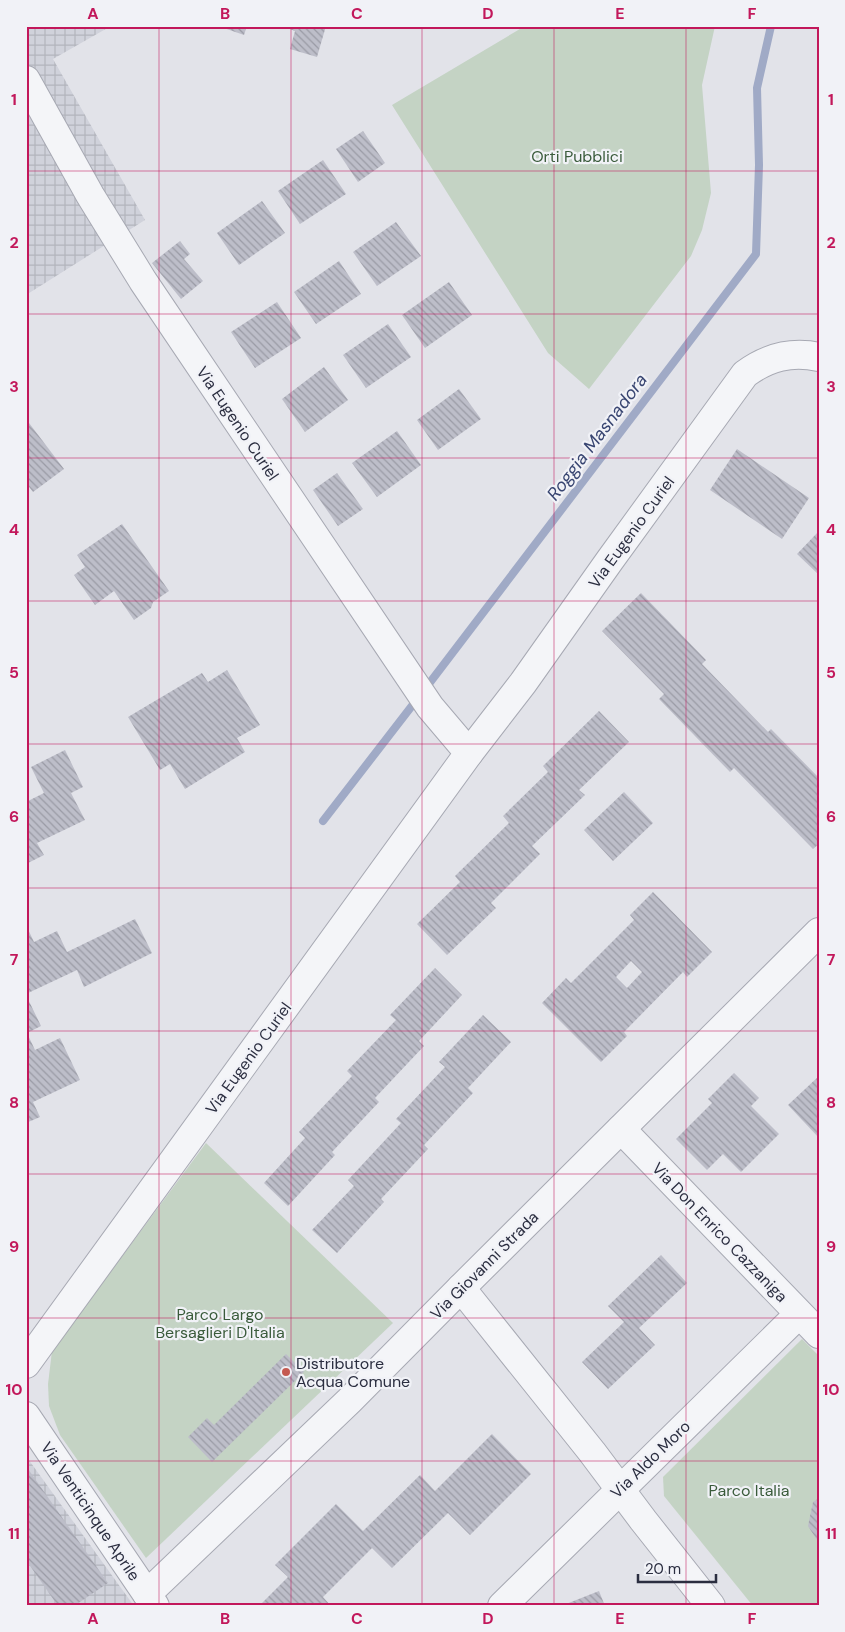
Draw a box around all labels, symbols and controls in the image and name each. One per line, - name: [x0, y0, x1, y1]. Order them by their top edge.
- text: A: [87, 3, 99, 24]
- text: B: [220, 3, 230, 24]
- text: C: [351, 3, 363, 24]
- text: D: [482, 3, 494, 24]
- text: E: [615, 3, 625, 24]
- text: F: [748, 3, 757, 24]
- text: 1: [11, 89, 17, 110]
- text: 1: [828, 89, 834, 110]
- park label: Orti Pubblici: [531, 146, 623, 167]
- text: 2: [9, 232, 19, 253]
- text: 2: [826, 232, 836, 253]
- street label: Via Eugenio Curiel: [192, 362, 284, 484]
- water label: Roggia Masnadora: [541, 369, 653, 505]
- text: 3: [9, 376, 19, 397]
- text: 3: [826, 376, 836, 397]
- street label: Via Eugenio Curiel: [584, 472, 679, 592]
- text: 4: [9, 519, 19, 540]
- text: 4: [826, 519, 836, 540]
- text: 5: [9, 662, 19, 683]
- text: 5: [826, 662, 836, 683]
- text: 6: [9, 806, 19, 827]
- text: 6: [826, 806, 836, 827]
- text: 7: [10, 949, 19, 970]
- text: 7: [827, 949, 836, 970]
- street label: Via Eugenio Curiel: [201, 998, 296, 1118]
- text: 8: [9, 1092, 19, 1113]
- text: 8: [826, 1092, 836, 1113]
- street label: Via Don Enrico Cazzaniga: [647, 1158, 792, 1307]
- street label: Via Giovanni Strada: [426, 1207, 543, 1324]
- text: 9: [9, 1236, 19, 1257]
- text: 9: [826, 1236, 836, 1257]
- park label: Parco Largo Bersaglieri D'Italia: [155, 1304, 285, 1343]
- place label: Distributore Acqua Comune: [296, 1353, 410, 1392]
- marker: Distributore Acqua Comune: [280, 1366, 292, 1378]
- text: 10: [5, 1379, 23, 1400]
- text: 10: [822, 1379, 840, 1400]
- street label: Via Aldo Moro: [606, 1416, 695, 1503]
- street label: Via Venticinque Aprile: [36, 1438, 145, 1585]
- park label: Parco Italia: [709, 1480, 789, 1501]
- text: 11: [8, 1523, 20, 1544]
- text: 11: [825, 1523, 837, 1544]
- scale bar: [638, 1552, 715, 1584]
- text: 20 m: [645, 1559, 681, 1579]
- text: A: [87, 1608, 99, 1629]
- text: B: [220, 1608, 230, 1629]
- text: C: [351, 1608, 363, 1629]
- text: D: [482, 1608, 494, 1629]
- text: E: [615, 1608, 625, 1629]
- text: F: [748, 1608, 757, 1629]

